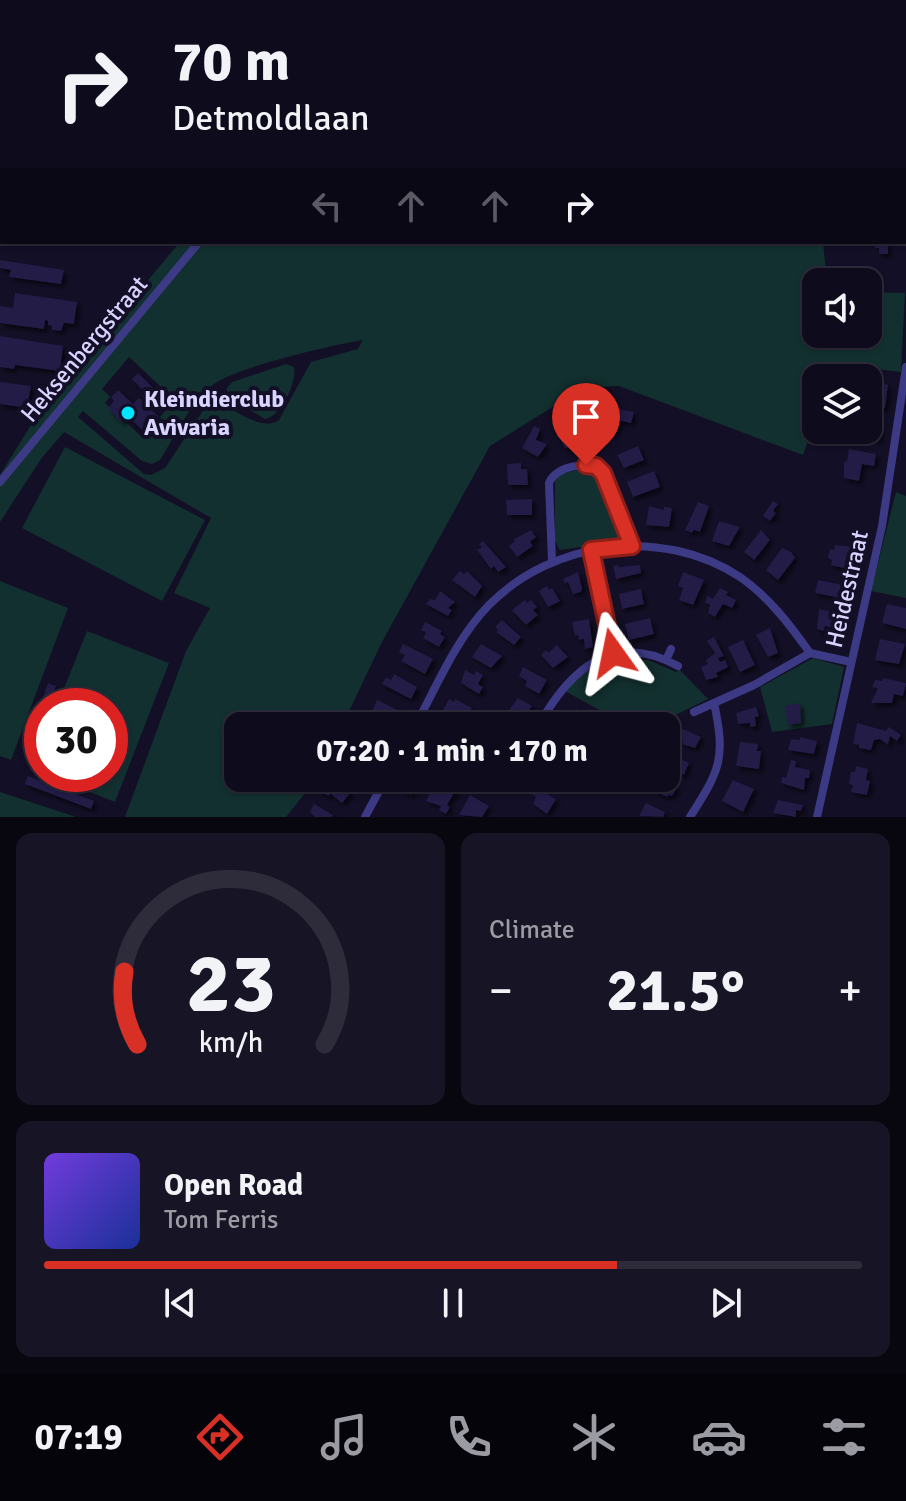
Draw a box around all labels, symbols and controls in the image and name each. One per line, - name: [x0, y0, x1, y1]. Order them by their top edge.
- text: 70 m: [172, 27, 290, 96]
- icon: right: [40, 32, 144, 136]
- text: Detmoldlaan: [172, 96, 370, 141]
- icon: left: [305, 184, 349, 228]
- icon: ahead: [389, 184, 433, 228]
- icon: ahead: [473, 184, 517, 228]
- icon: right: [557, 184, 601, 228]
- map controls: [802, 268, 882, 444]
- button: sound: [802, 268, 882, 348]
- street label: Heksenbergstraat: [14, 270, 154, 428]
- button: layers: [802, 364, 882, 444]
- pin: [552, 383, 620, 465]
- place label: Kleindierclub Avivaria: [144, 384, 284, 442]
- icon: arrive: [564, 395, 608, 439]
- marker: Kleindierclub Avivaria: [119, 404, 137, 422]
- street label: Heidestraat: [819, 527, 875, 651]
- position arrow: [571, 611, 655, 695]
- speed limit sign: 30: [24, 688, 128, 792]
- text: 07:20 · 1 min · 170 m: [316, 733, 588, 770]
- text: Climate: [489, 914, 575, 946]
- text: 23: [186, 933, 275, 1035]
- text: 21.5°: [606, 954, 745, 1028]
- text: −: [489, 964, 513, 1018]
- text: +: [838, 964, 862, 1018]
- text: km/h: [198, 1025, 263, 1060]
- text: Open Road: [164, 1167, 303, 1204]
- text: Tom Ferris: [164, 1204, 278, 1236]
- icon: previous: [158, 1281, 202, 1325]
- icon: pause: [431, 1281, 475, 1325]
- icon: next: [704, 1281, 748, 1325]
- icon: directions: [192, 1409, 248, 1465]
- icon: music: [316, 1409, 372, 1465]
- icon: phone: [441, 1409, 497, 1465]
- icon: climate: [566, 1409, 622, 1465]
- icon: car: [691, 1409, 747, 1465]
- icon: filters: [816, 1409, 872, 1465]
- text: 07:19: [34, 1415, 123, 1460]

